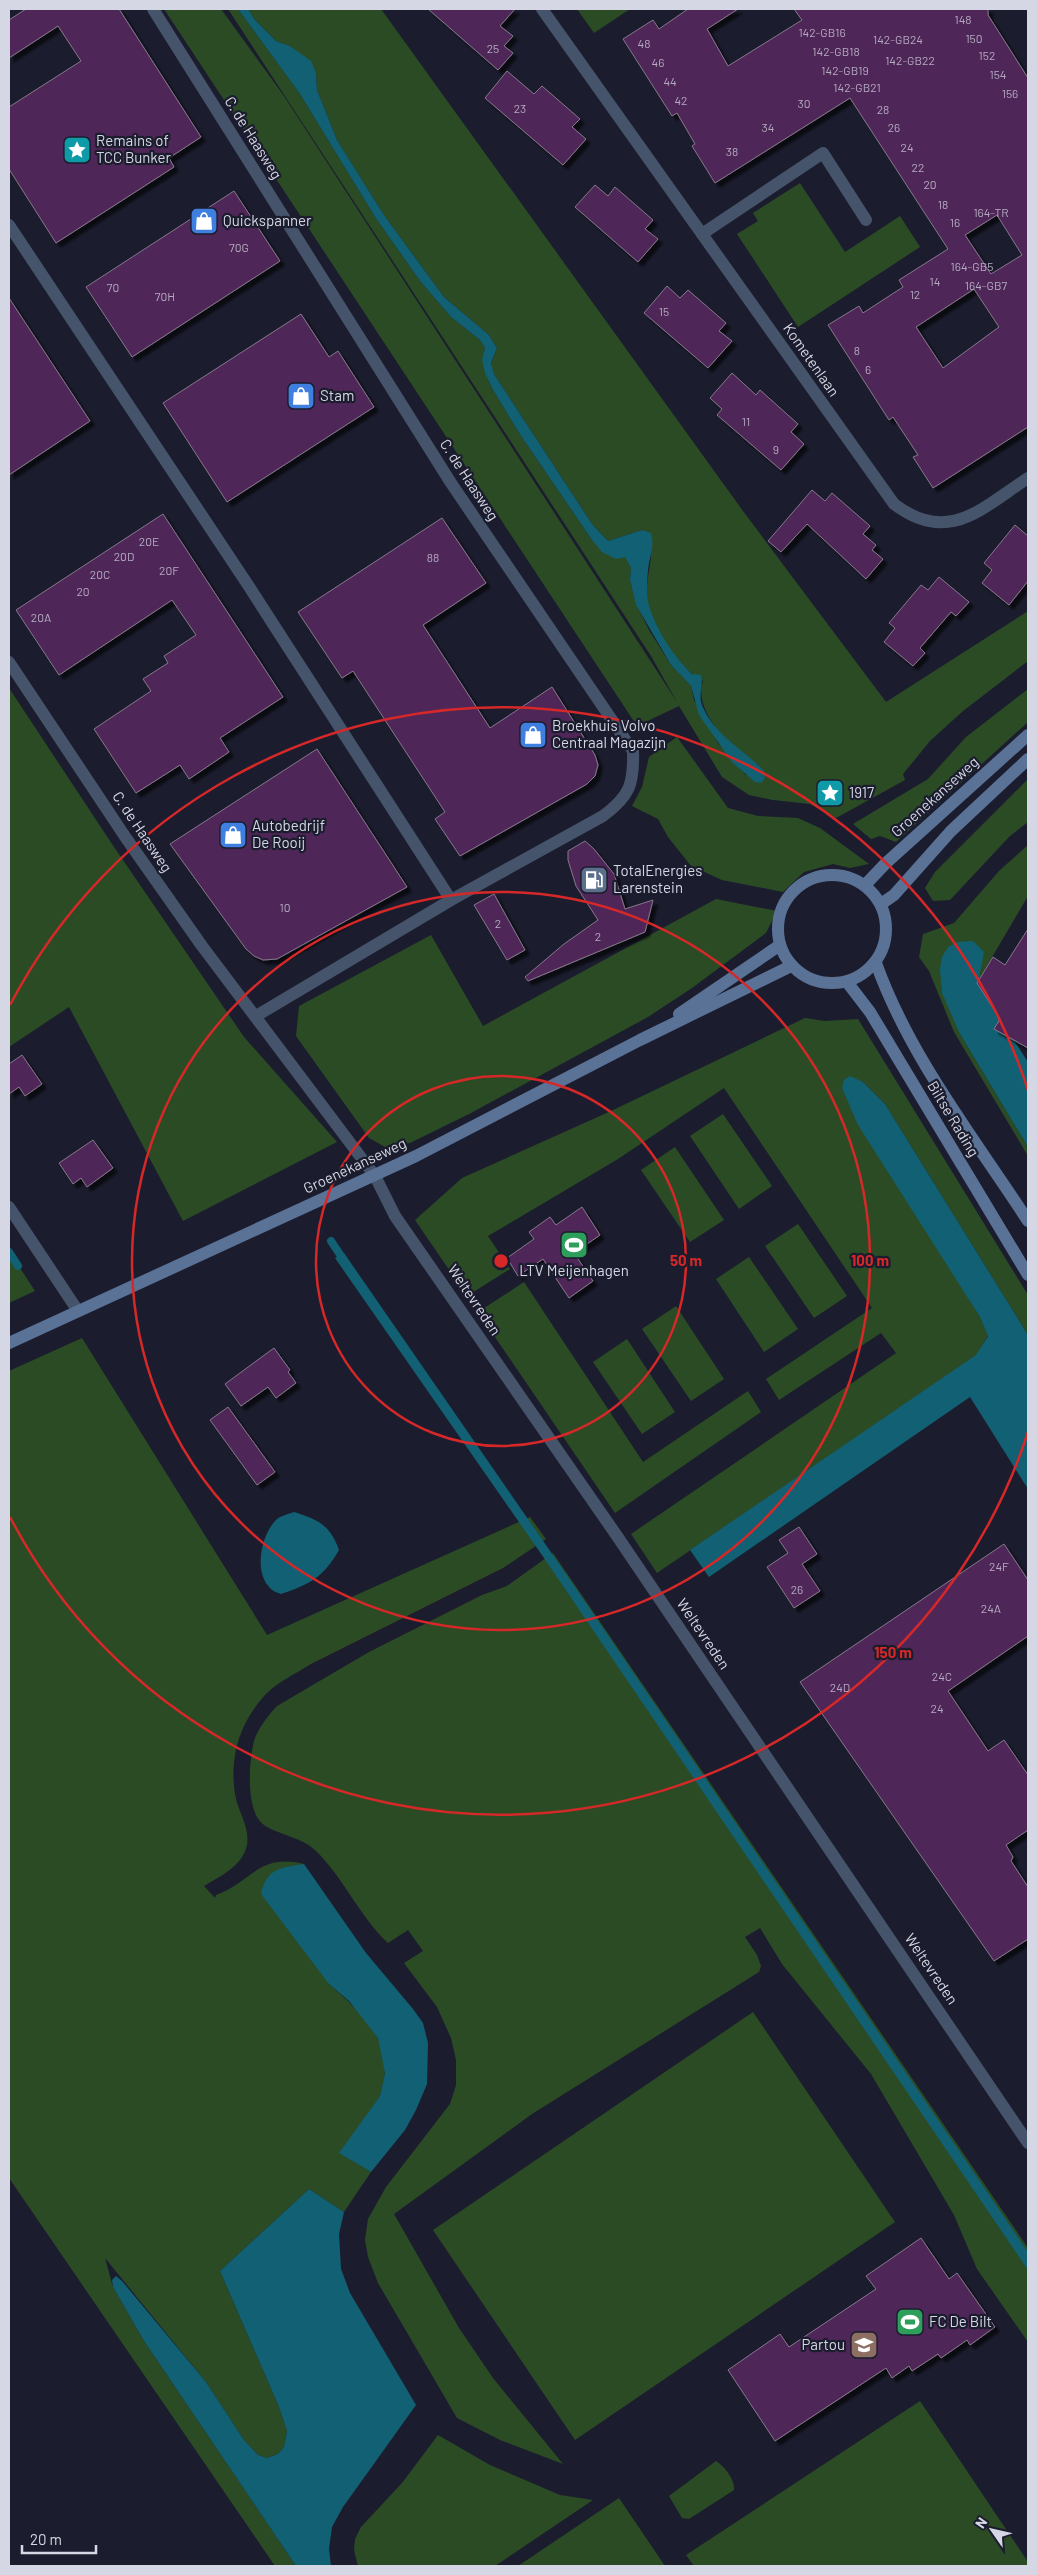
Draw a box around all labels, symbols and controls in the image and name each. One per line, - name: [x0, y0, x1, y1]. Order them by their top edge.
- house number: 148: [954, 12, 972, 26]
- house number: 142-GB16: [798, 25, 846, 39]
- house number: 150: [965, 31, 983, 45]
- house number: 142-GB24: [873, 32, 923, 46]
- house number: 48: [638, 36, 650, 50]
- house number: 25: [487, 41, 499, 55]
- house number: 142-GB18: [812, 44, 860, 58]
- house number: 152: [979, 48, 995, 62]
- house number: 142-GB22: [885, 53, 935, 67]
- house number: 46: [652, 55, 664, 69]
- house number: 142-GB19: [821, 63, 869, 77]
- house number: 154: [990, 67, 1006, 81]
- house number: 44: [663, 74, 677, 88]
- house number: 142-GB21: [833, 80, 881, 94]
- house number: 156: [1002, 86, 1018, 100]
- street label: C. de Haasweg: [221, 93, 286, 182]
- house number: 42: [674, 93, 688, 107]
- house number: 30: [798, 96, 810, 110]
- house number: 23: [514, 101, 526, 115]
- house number: 28: [877, 102, 889, 116]
- house number: 34: [762, 120, 774, 134]
- house number: 26: [888, 120, 900, 134]
- place label: Remains of TCC Bunker: [96, 131, 172, 166]
- place icon: Remains of TCC Bunker: [62, 135, 92, 165]
- house number: 24: [900, 140, 914, 154]
- house number: 38: [726, 144, 738, 158]
- house number: 22: [912, 160, 924, 174]
- house number: 20: [923, 177, 937, 191]
- house number: 18: [938, 197, 948, 211]
- house number: 164-TR: [973, 205, 1009, 219]
- shop icon: Quickspanner: [189, 206, 219, 236]
- place label: Quickspanner: [223, 211, 312, 229]
- house number: 16: [950, 215, 960, 229]
- house number: 70G: [229, 240, 249, 254]
- house number: 164-GB5: [951, 259, 993, 273]
- house number: 14: [930, 274, 940, 288]
- house number: 164-GB7: [965, 278, 1007, 292]
- house number: 70: [107, 280, 119, 294]
- house number: 12: [910, 287, 920, 301]
- house number: 70H: [155, 289, 175, 303]
- house number: 15: [659, 304, 669, 318]
- street label: Kometenlaan: [780, 319, 844, 400]
- house number: 8: [854, 343, 860, 357]
- house number: 6: [865, 362, 871, 376]
- shop icon: Stam: [286, 381, 316, 411]
- place label: Stam: [320, 386, 354, 404]
- house number: 11: [742, 414, 750, 428]
- street label: C. de Haasweg: [437, 435, 503, 524]
- house number: 9: [773, 442, 779, 456]
- house number: 20E: [139, 534, 159, 548]
- house number: 20D: [114, 549, 134, 563]
- house number: 88: [427, 550, 439, 564]
- house number: 20F: [159, 563, 179, 577]
- house number: 20C: [90, 567, 110, 581]
- house number: 20: [76, 584, 90, 598]
- house number: 20A: [31, 610, 51, 624]
- place label: Broekhuis Volvo Centraal Magazijn: [552, 716, 666, 751]
- shop icon: Broekhuis Volvo Centraal Magazijn: [518, 720, 548, 750]
- street label: Groenekanseweg: [887, 752, 982, 840]
- place icon: 1917: [815, 778, 845, 808]
- place label: 1917: [849, 783, 874, 801]
- street label: C. de Haasweg: [109, 788, 177, 875]
- place label: Autobedrijf De Rooij: [252, 816, 325, 851]
- shop icon: Autobedrijf De Rooij: [218, 820, 248, 850]
- place label: TotalEnergies Larenstein: [613, 861, 702, 896]
- fuel station icon: TotalEnergies Larenstein: [579, 865, 609, 895]
- house number: 10: [280, 900, 290, 914]
- house number: 2: [495, 916, 501, 930]
- house number: 2: [595, 929, 601, 943]
- street label: Biltse Rading: [924, 1077, 984, 1160]
- street label: Groenekanseweg: [300, 1133, 409, 1197]
- sports icon: LTV Meijenhagen: [559, 1230, 589, 1260]
- text: 50 m: [670, 1251, 702, 1269]
- text: 100 m: [851, 1251, 889, 1269]
- centre of rings: [492, 1252, 510, 1270]
- street label: Weltevreden: [445, 1261, 505, 1338]
- place label: LTV Meijenhagen: [519, 1261, 629, 1279]
- house number: 24F: [989, 1559, 1009, 1573]
- house number: 26: [791, 1582, 803, 1596]
- street label: Weltevreden: [674, 1595, 734, 1672]
- house number: 24A: [981, 1601, 1001, 1615]
- text: 150 m: [874, 1643, 912, 1661]
- house number: 24C: [932, 1669, 952, 1683]
- house number: 24D: [830, 1680, 850, 1694]
- house number: 24: [930, 1701, 944, 1715]
- street label: Weltevreden: [902, 1930, 962, 2007]
- sports icon: FC De Bilt: [895, 2307, 925, 2337]
- place label: FC De Bilt: [929, 2312, 992, 2330]
- school or university icon: Partou: [849, 2330, 879, 2360]
- place label: Partou: [801, 2335, 845, 2353]
- north arrow: [967, 2505, 1017, 2555]
- text: N: [971, 2514, 990, 2531]
- scale bar: [22, 2522, 96, 2554]
- text: 20 m: [30, 2530, 62, 2548]

